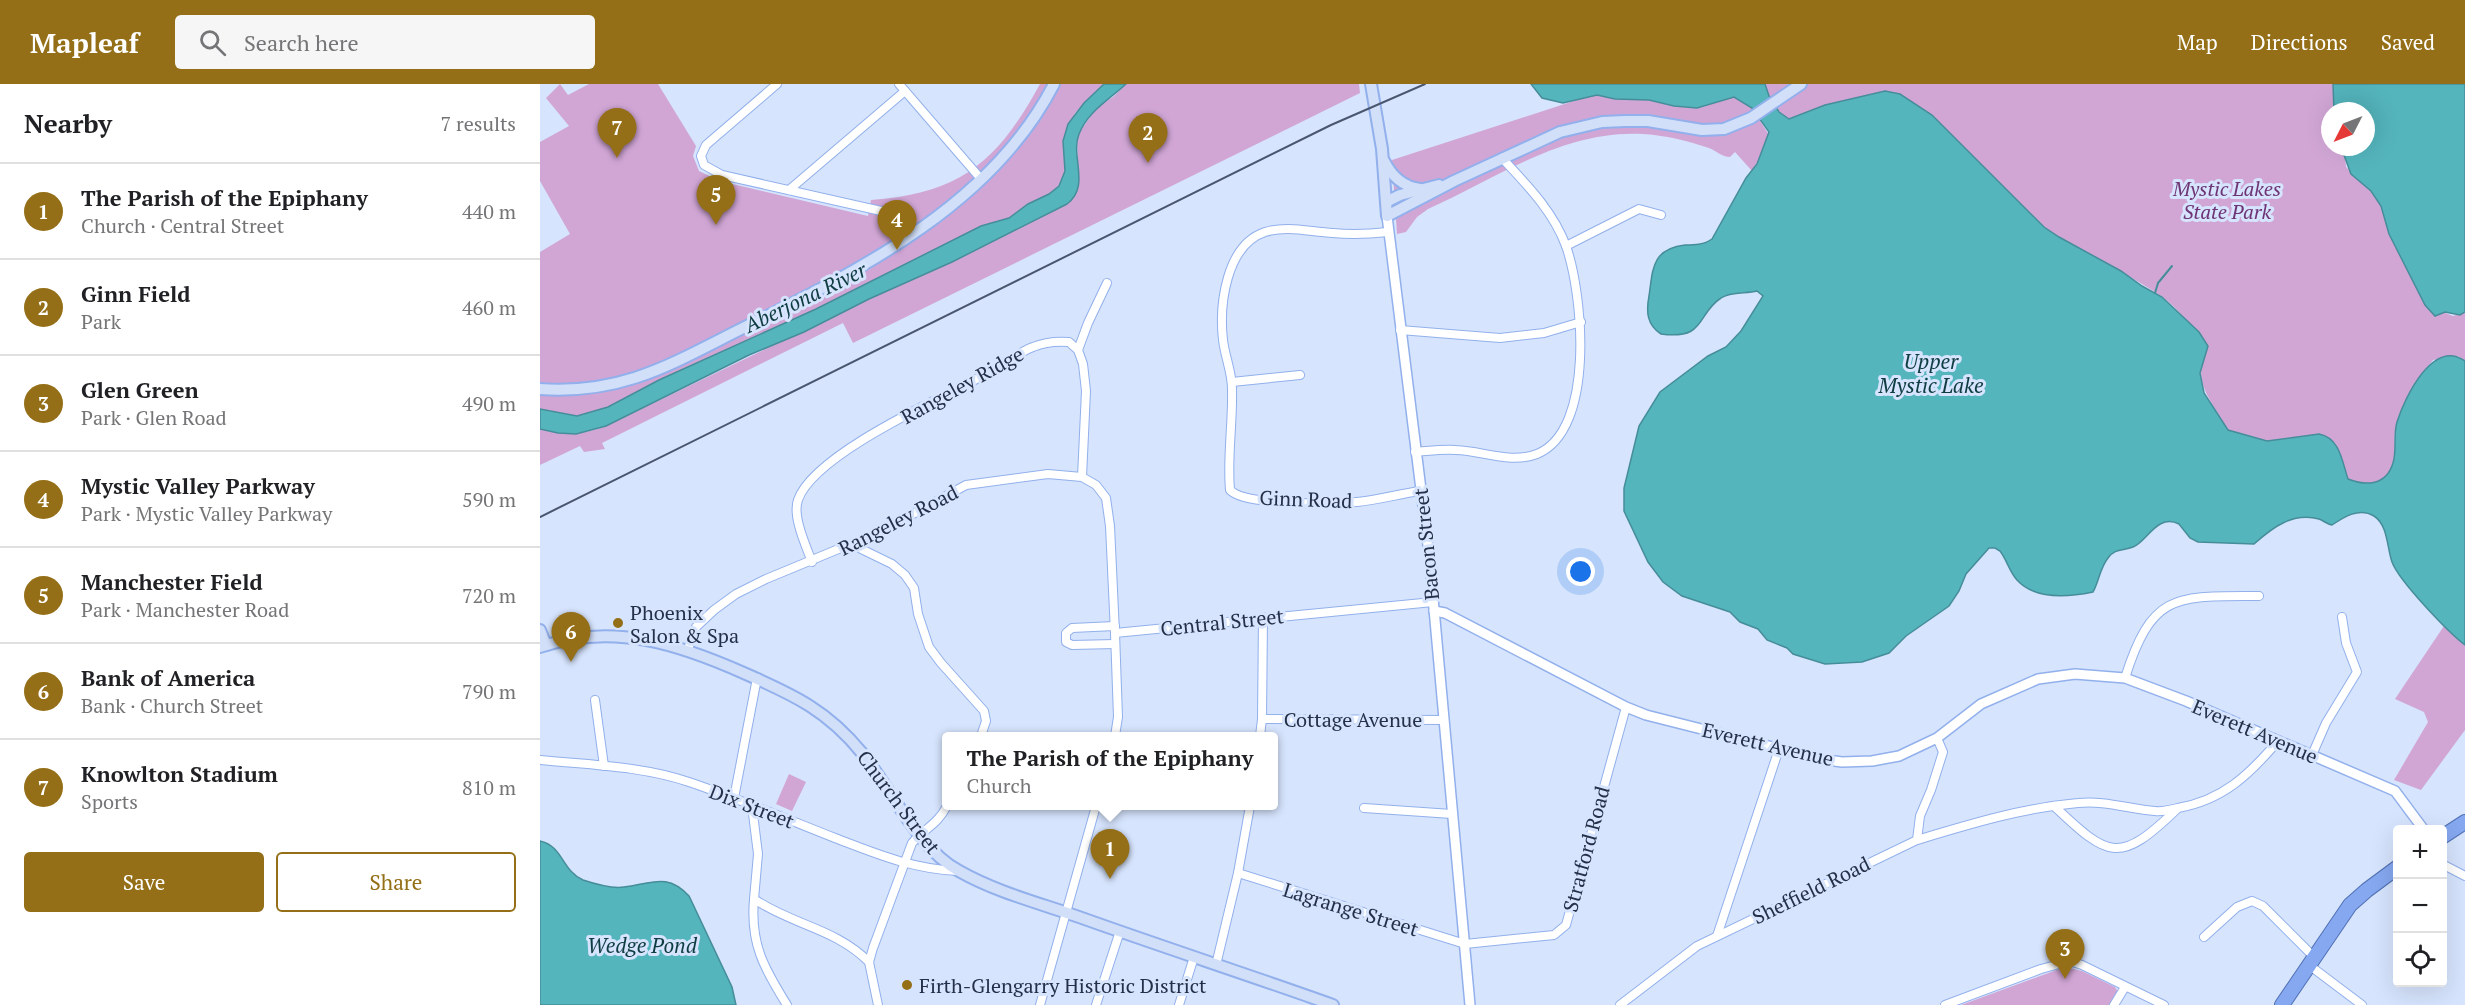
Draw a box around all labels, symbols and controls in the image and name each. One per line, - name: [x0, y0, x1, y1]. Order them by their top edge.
- search box: [175, 15, 595, 69]
- text: Mapleaf: [30, 24, 139, 61]
- icon: search: [196, 26, 229, 59]
- text: Search here: [244, 28, 358, 57]
- text: Map: [2177, 28, 2218, 56]
- text: Directions: [2251, 28, 2348, 56]
- text: Saved: [2381, 28, 2435, 56]
- north arrow: [2321, 102, 2375, 156]
- text: Nearby: [24, 106, 112, 140]
- pin: 7: [598, 109, 637, 158]
- text: 7 results: [441, 110, 516, 137]
- pin: 2: [1128, 113, 1168, 163]
- park label: Mystic Lakes State Park: [2172, 175, 2281, 225]
- pin: 5: [696, 176, 735, 225]
- text: The Parish of the Epiphany: [81, 183, 368, 212]
- text: 1: [38, 198, 49, 225]
- text: 440 m: [462, 198, 516, 225]
- pin: 4: [878, 200, 916, 250]
- text: Church · Central Street: [81, 212, 284, 239]
- water label: Aberjona River: [737, 255, 872, 340]
- text: Ginn Field: [81, 279, 190, 308]
- text: 2: [38, 294, 49, 321]
- text: 460 m: [462, 294, 516, 321]
- text: Park: [81, 308, 121, 335]
- street label: Rangeley Ridge: [896, 340, 1028, 430]
- water label: Upper Mystic Lake: [1878, 347, 1984, 399]
- text: Glen Green: [81, 375, 199, 404]
- text: 3: [38, 390, 49, 417]
- text: 490 m: [462, 390, 516, 417]
- text: Park · Glen Road: [81, 404, 227, 431]
- text: Mystic Valley Parkway: [81, 471, 315, 500]
- street label: Rangeley Road: [834, 478, 962, 562]
- street label: Ginn Road: [1259, 484, 1353, 514]
- text: 4: [38, 486, 49, 513]
- text: 590 m: [462, 486, 516, 513]
- street label: Bacon Street: [1407, 486, 1445, 601]
- text: Park · Mystic Valley Parkway: [81, 500, 332, 527]
- your location: [1566, 557, 1595, 586]
- text: Manchester Field: [81, 567, 263, 596]
- text: 5: [38, 582, 49, 609]
- text: 720 m: [462, 582, 516, 609]
- text: Park · Manchester Road: [81, 596, 289, 623]
- place label: Phoenix Salon & Spa: [630, 599, 739, 649]
- street label: Central Street: [1159, 602, 1286, 642]
- pin: 6: [552, 612, 591, 662]
- marker: Phoenix Salon & Spa: [611, 616, 625, 630]
- text: Bank of America: [81, 663, 255, 692]
- text: 6: [38, 678, 49, 705]
- text: 790 m: [462, 678, 516, 705]
- text: Bank · Church Street: [81, 692, 263, 719]
- street label: Everett Avenue: [2188, 692, 2322, 770]
- street label: Cottage Avenue: [1284, 706, 1422, 733]
- street label: Everett Avenue: [1700, 716, 1836, 772]
- popup: [942, 732, 1278, 810]
- text: The Parish of the Epiphany: [967, 743, 1253, 772]
- street label: Church Street: [851, 745, 947, 860]
- text: Knowlton Stadium: [81, 759, 278, 788]
- text: Church: [967, 772, 1031, 799]
- text: 7: [38, 774, 49, 801]
- text: 810 m: [462, 774, 516, 801]
- street label: Dix Street: [706, 777, 799, 835]
- street label: Stratford Road: [1556, 783, 1616, 915]
- text: Sports: [81, 788, 138, 815]
- map controls: [2393, 825, 2447, 987]
- button: +: [2393, 825, 2447, 879]
- pin: 1: [1090, 830, 1130, 879]
- street label: Sheffield Road: [1748, 850, 1874, 930]
- button: Save: [24, 852, 264, 912]
- button: Share: [276, 852, 516, 912]
- street label: Lagrange Street: [1280, 876, 1422, 943]
- button: −: [2393, 879, 2447, 933]
- pin: 3: [2046, 930, 2084, 979]
- water label: Wedge Pond: [587, 931, 698, 959]
- button: locate: [2393, 933, 2447, 987]
- place label: Firth-Glengarry Historic District: [919, 972, 1207, 999]
- marker: Firth-Glengarry Historic District: [900, 978, 914, 992]

